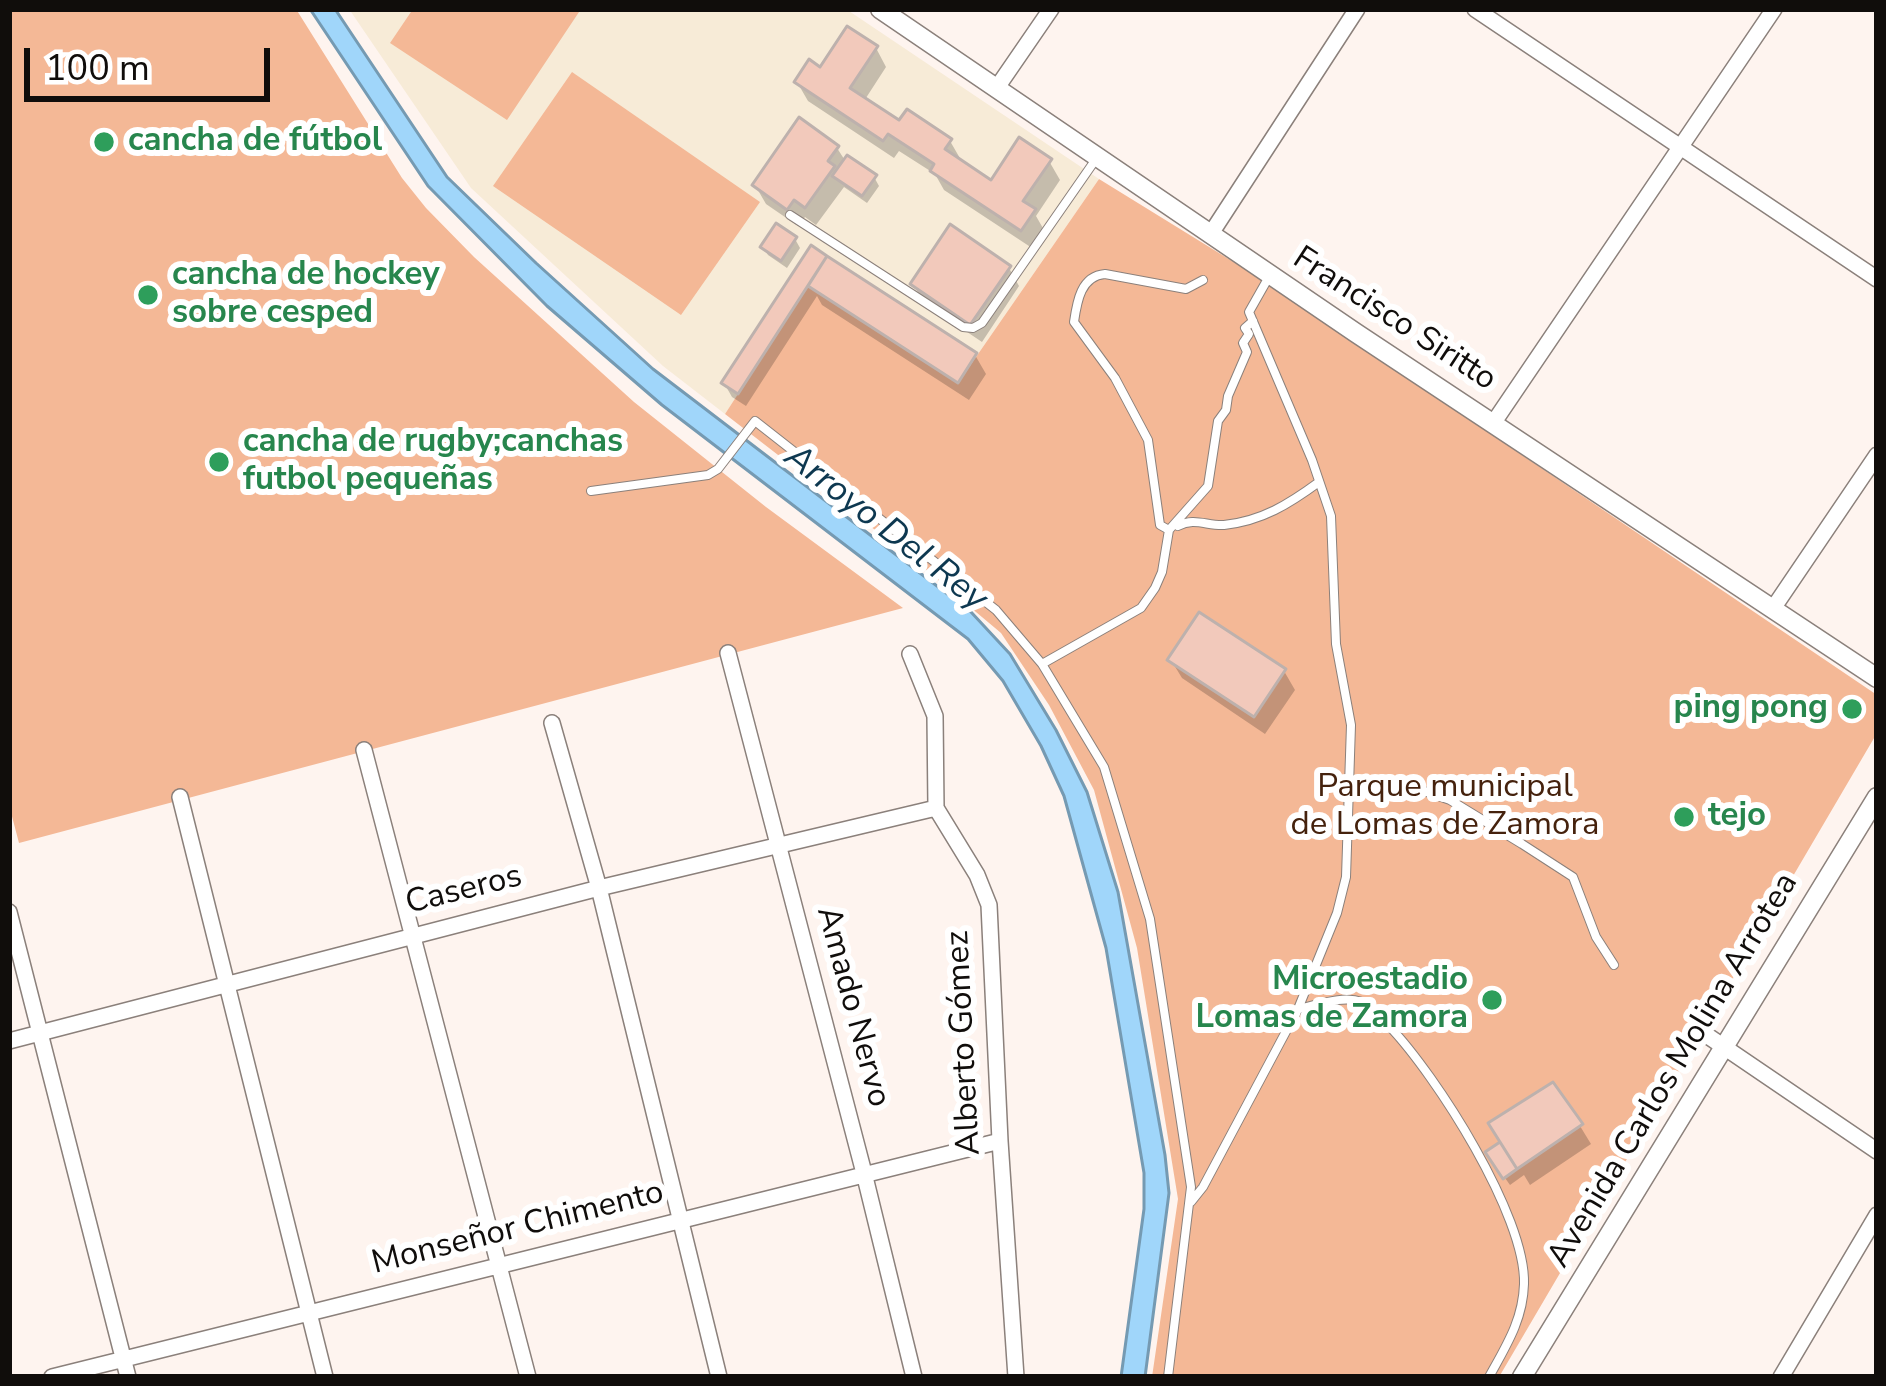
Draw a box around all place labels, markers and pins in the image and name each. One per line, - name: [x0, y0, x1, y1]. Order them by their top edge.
- place label: cancha de fútbol: [128, 122, 382, 162]
- marker: cancha de fútbol: [91, 129, 117, 155]
- place label: cancha de hockey sobre cesped: [172, 256, 439, 334]
- marker: cancha de hockey sobre cesped: [135, 282, 161, 308]
- place label: cancha de rugby;canchas futbol pequeñas: [243, 423, 623, 501]
- marker: cancha de rugby;canchas futbol pequeñas: [206, 449, 232, 475]
- place label: ping pong: [1674, 689, 1828, 729]
- marker: ping pong: [1839, 696, 1865, 722]
- place label: tejo: [1708, 797, 1766, 837]
- marker: tejo: [1671, 804, 1697, 830]
- place label: Microestadio Lomas de Zamora: [1196, 961, 1468, 1039]
- marker: Microestadio Lomas de Zamora: [1479, 987, 1505, 1013]

